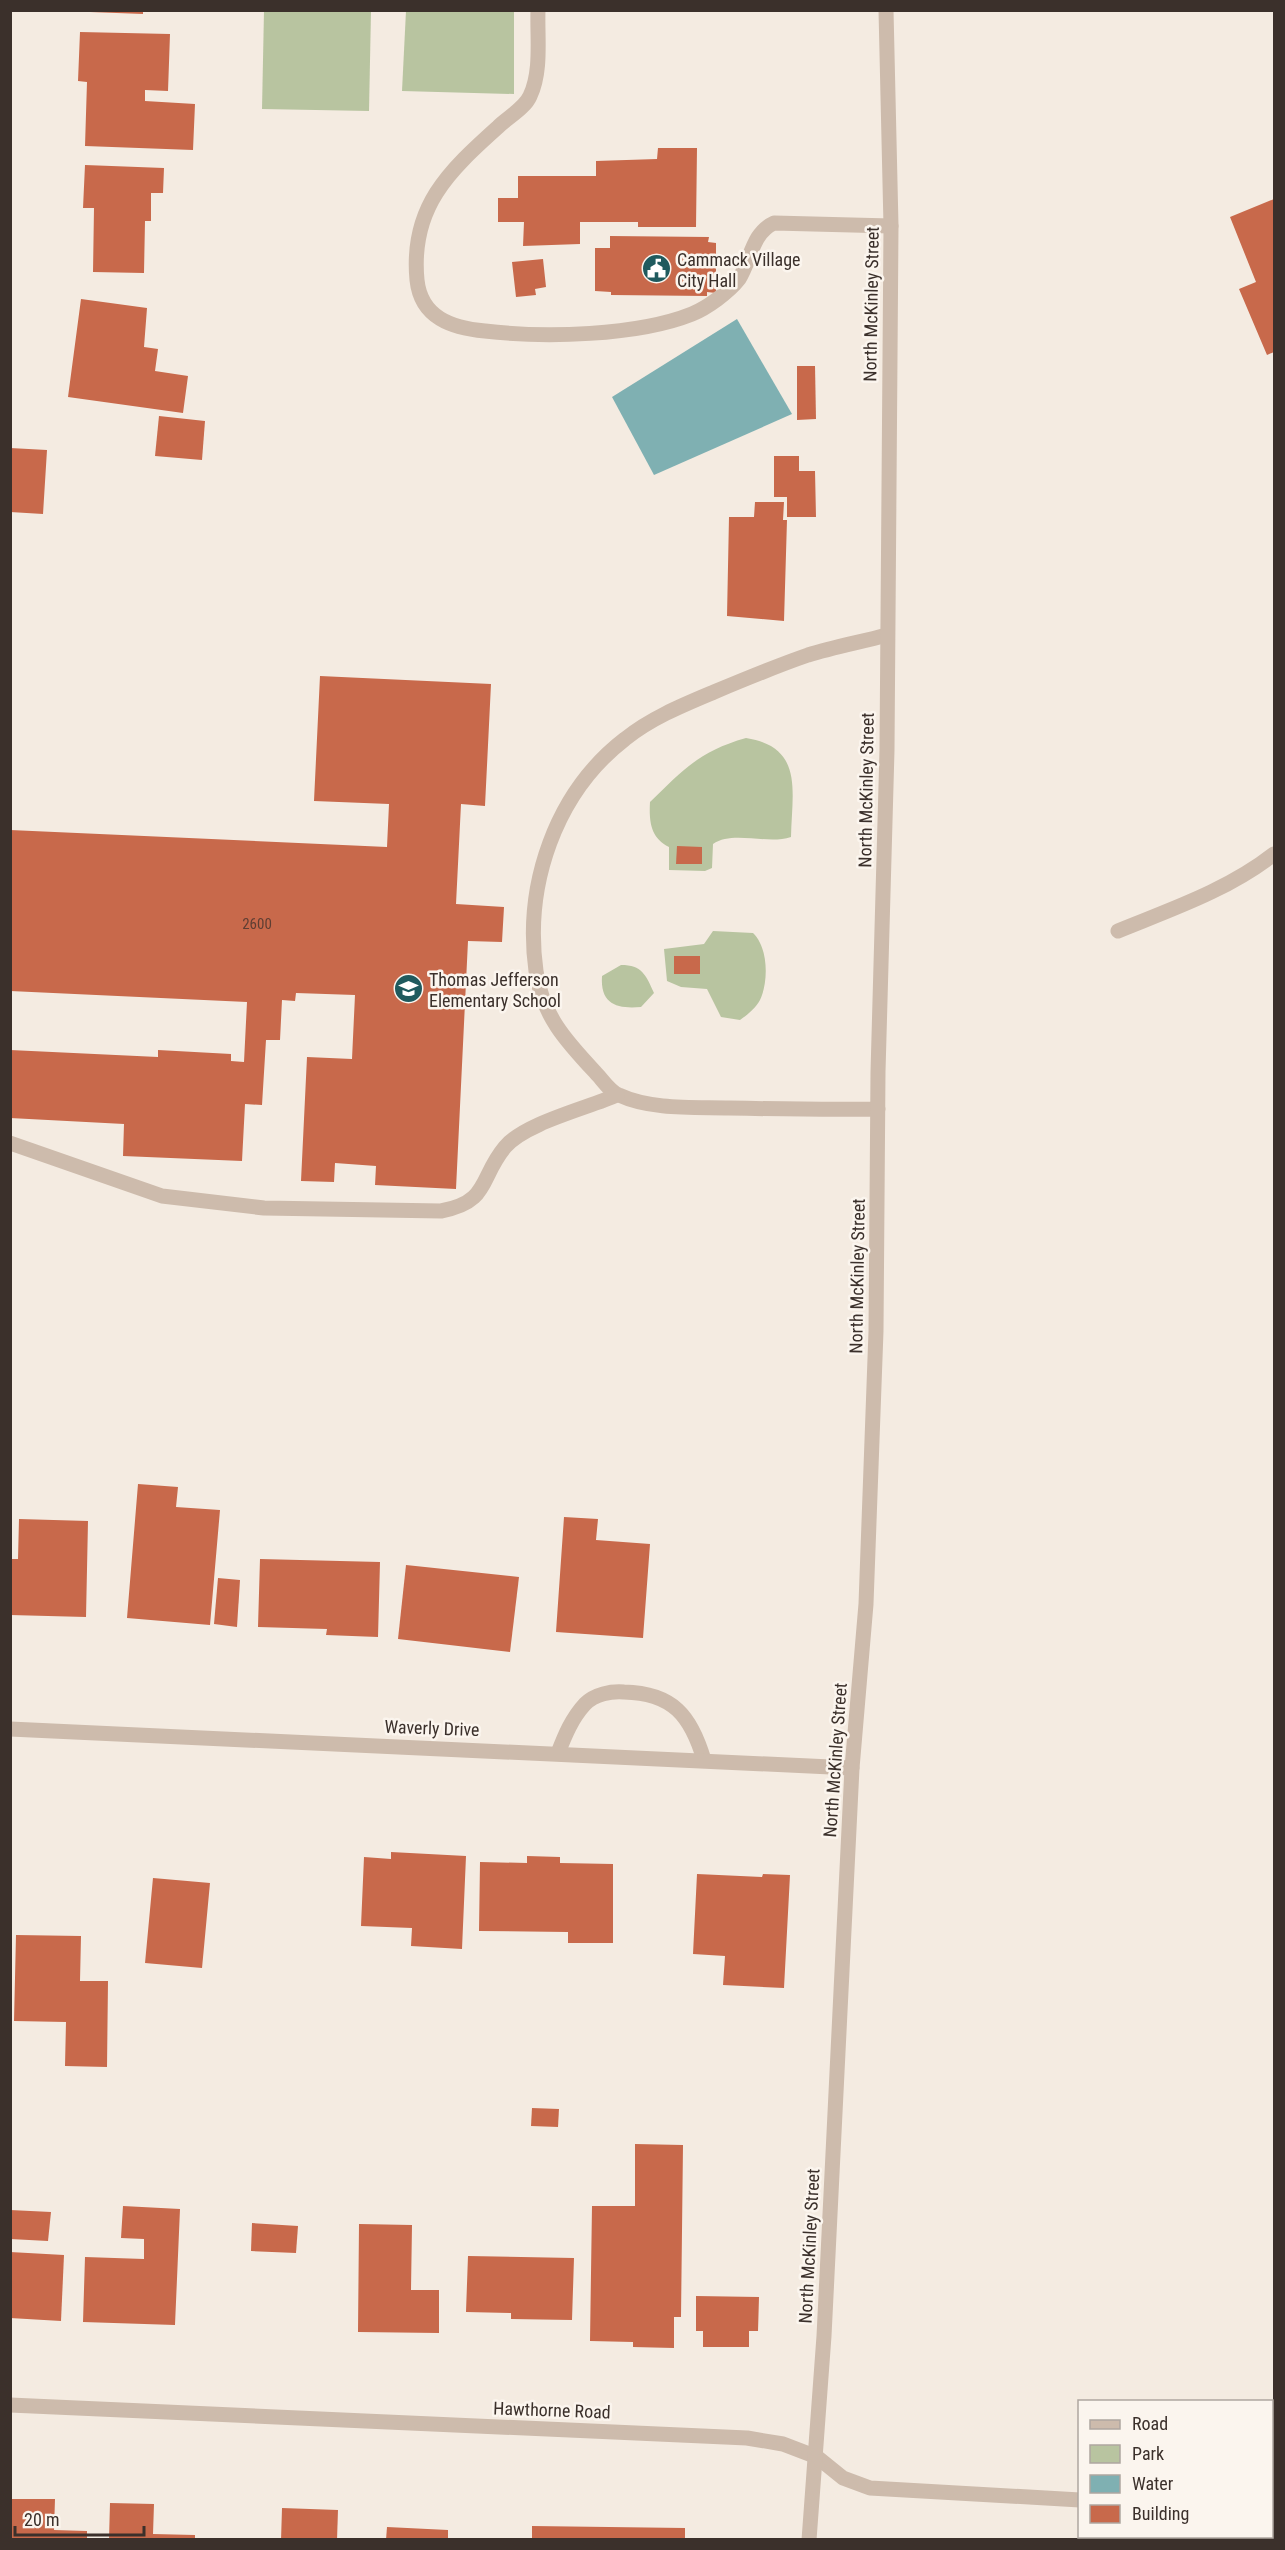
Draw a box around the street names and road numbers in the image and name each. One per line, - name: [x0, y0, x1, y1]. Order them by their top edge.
- street label: North McKinley Street: [859, 226, 883, 382]
- street label: North McKinley Street: [854, 712, 878, 868]
- street label: North McKinley Street: [845, 1198, 869, 1354]
- street label: North McKinley Street: [819, 1682, 851, 1838]
- street label: Waverly Drive: [384, 1716, 480, 1740]
- street label: North McKinley Street: [794, 2168, 824, 2324]
- street label: Hawthorne Road: [493, 2397, 611, 2423]

